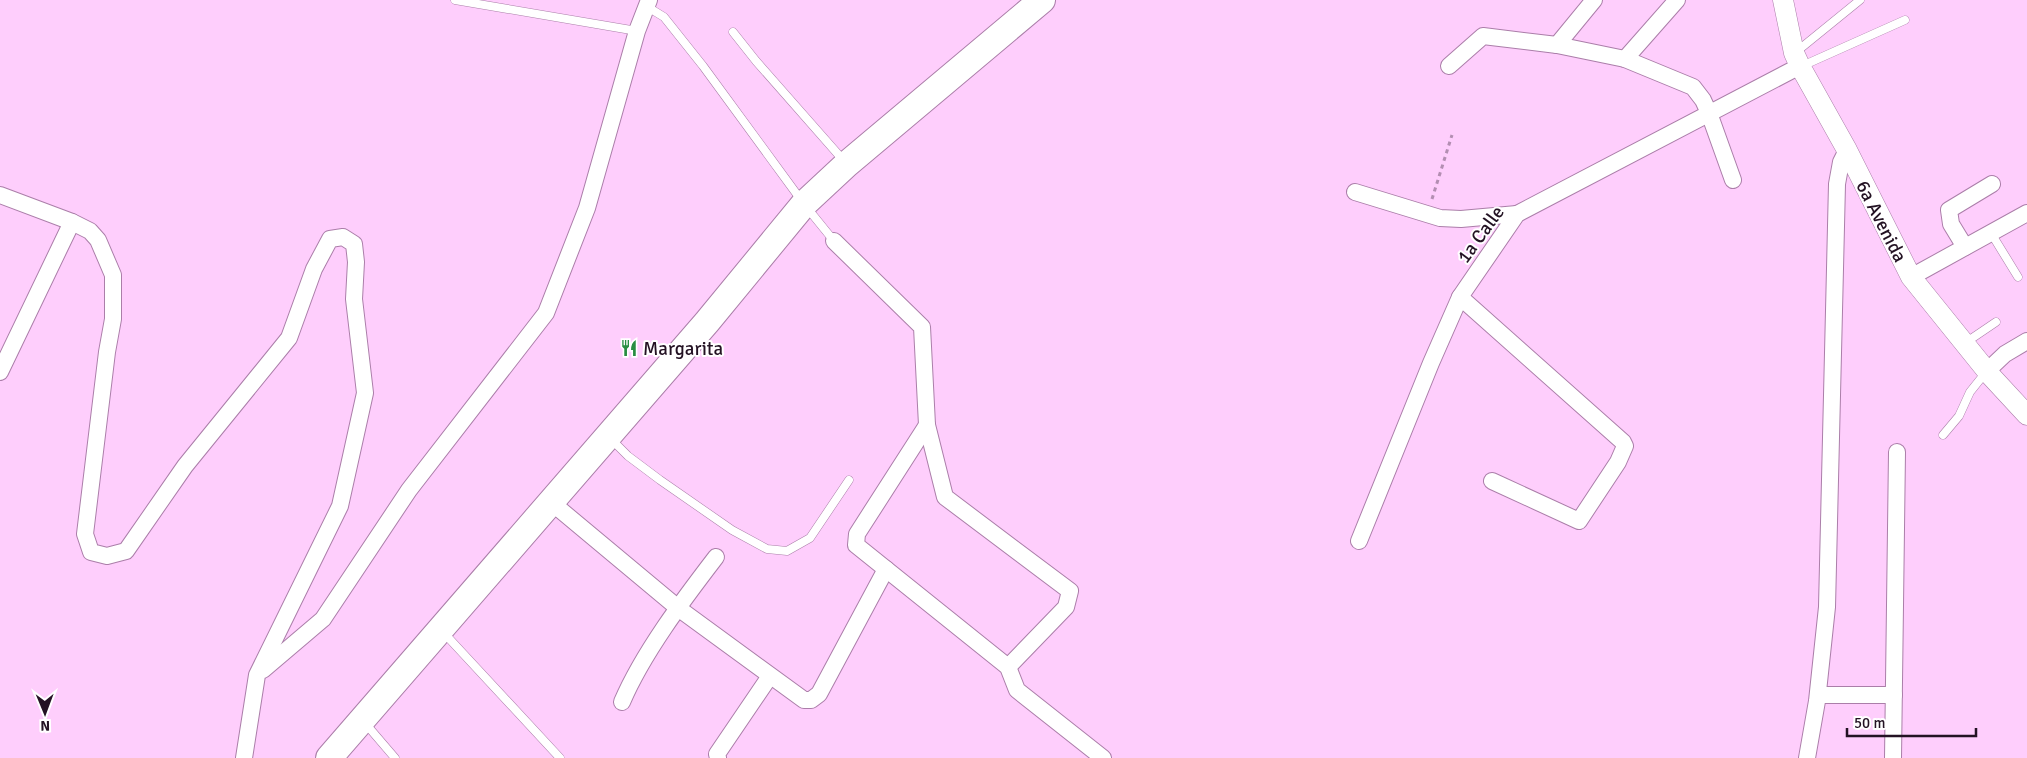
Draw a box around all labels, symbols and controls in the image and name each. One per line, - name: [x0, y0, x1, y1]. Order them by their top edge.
- street label: 6a Avenida: [1850, 177, 1912, 266]
- street label: 1a Calle: [1452, 201, 1510, 268]
- place label: Margarita: [643, 337, 723, 361]
- restaurant icon: Margarita: [619, 338, 639, 358]
- north arrow: [20, 688, 70, 738]
- scale bar: [1847, 706, 1976, 738]
- text: 50 m: [1854, 714, 1885, 732]
- text: N: [40, 717, 50, 734]

